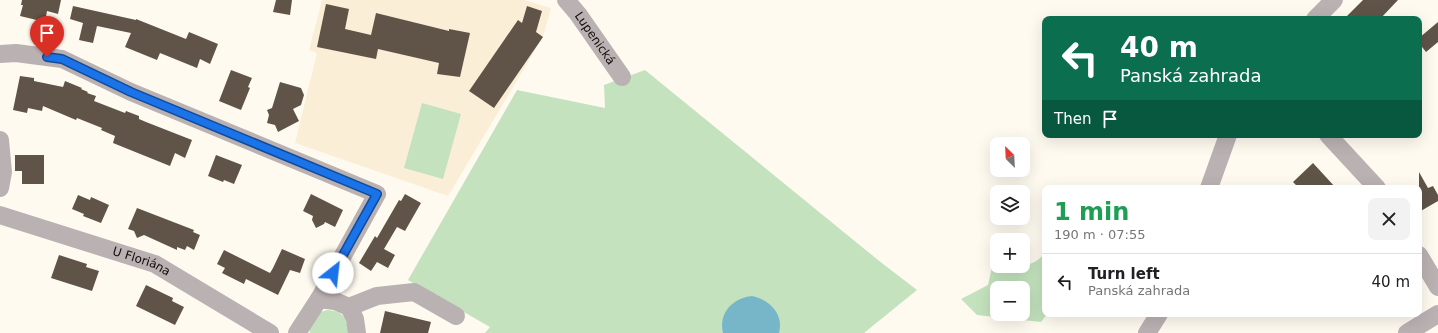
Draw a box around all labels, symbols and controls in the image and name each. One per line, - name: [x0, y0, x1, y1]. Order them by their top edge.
- street label: Lupenická: [572, 9, 618, 67]
- pin: [30, 16, 64, 57]
- icon: arrive: [36, 22, 58, 44]
- text: 40 m: [1120, 31, 1198, 64]
- icon: left: [1054, 32, 1106, 84]
- text: Panská zahrada: [1120, 65, 1262, 86]
- icon: arrive: [1099, 108, 1121, 130]
- text: Then: [1054, 110, 1091, 128]
- north arrow: [990, 137, 1030, 177]
- map controls: [990, 137, 1030, 321]
- button: layers: [990, 185, 1030, 225]
- text: 1 min: [1054, 198, 1129, 226]
- button: close: [1368, 198, 1410, 240]
- text: 190 m · 07:55: [1054, 227, 1145, 242]
- button: +: [990, 233, 1030, 273]
- street label: U Floriána: [111, 244, 173, 279]
- position arrow: [312, 252, 354, 294]
- text: Turn left: [1088, 265, 1160, 283]
- icon: left: [1054, 271, 1076, 293]
- text: 40 m: [1372, 273, 1410, 291]
- button: −: [990, 281, 1030, 321]
- text: Panská zahrada: [1088, 283, 1190, 298]

